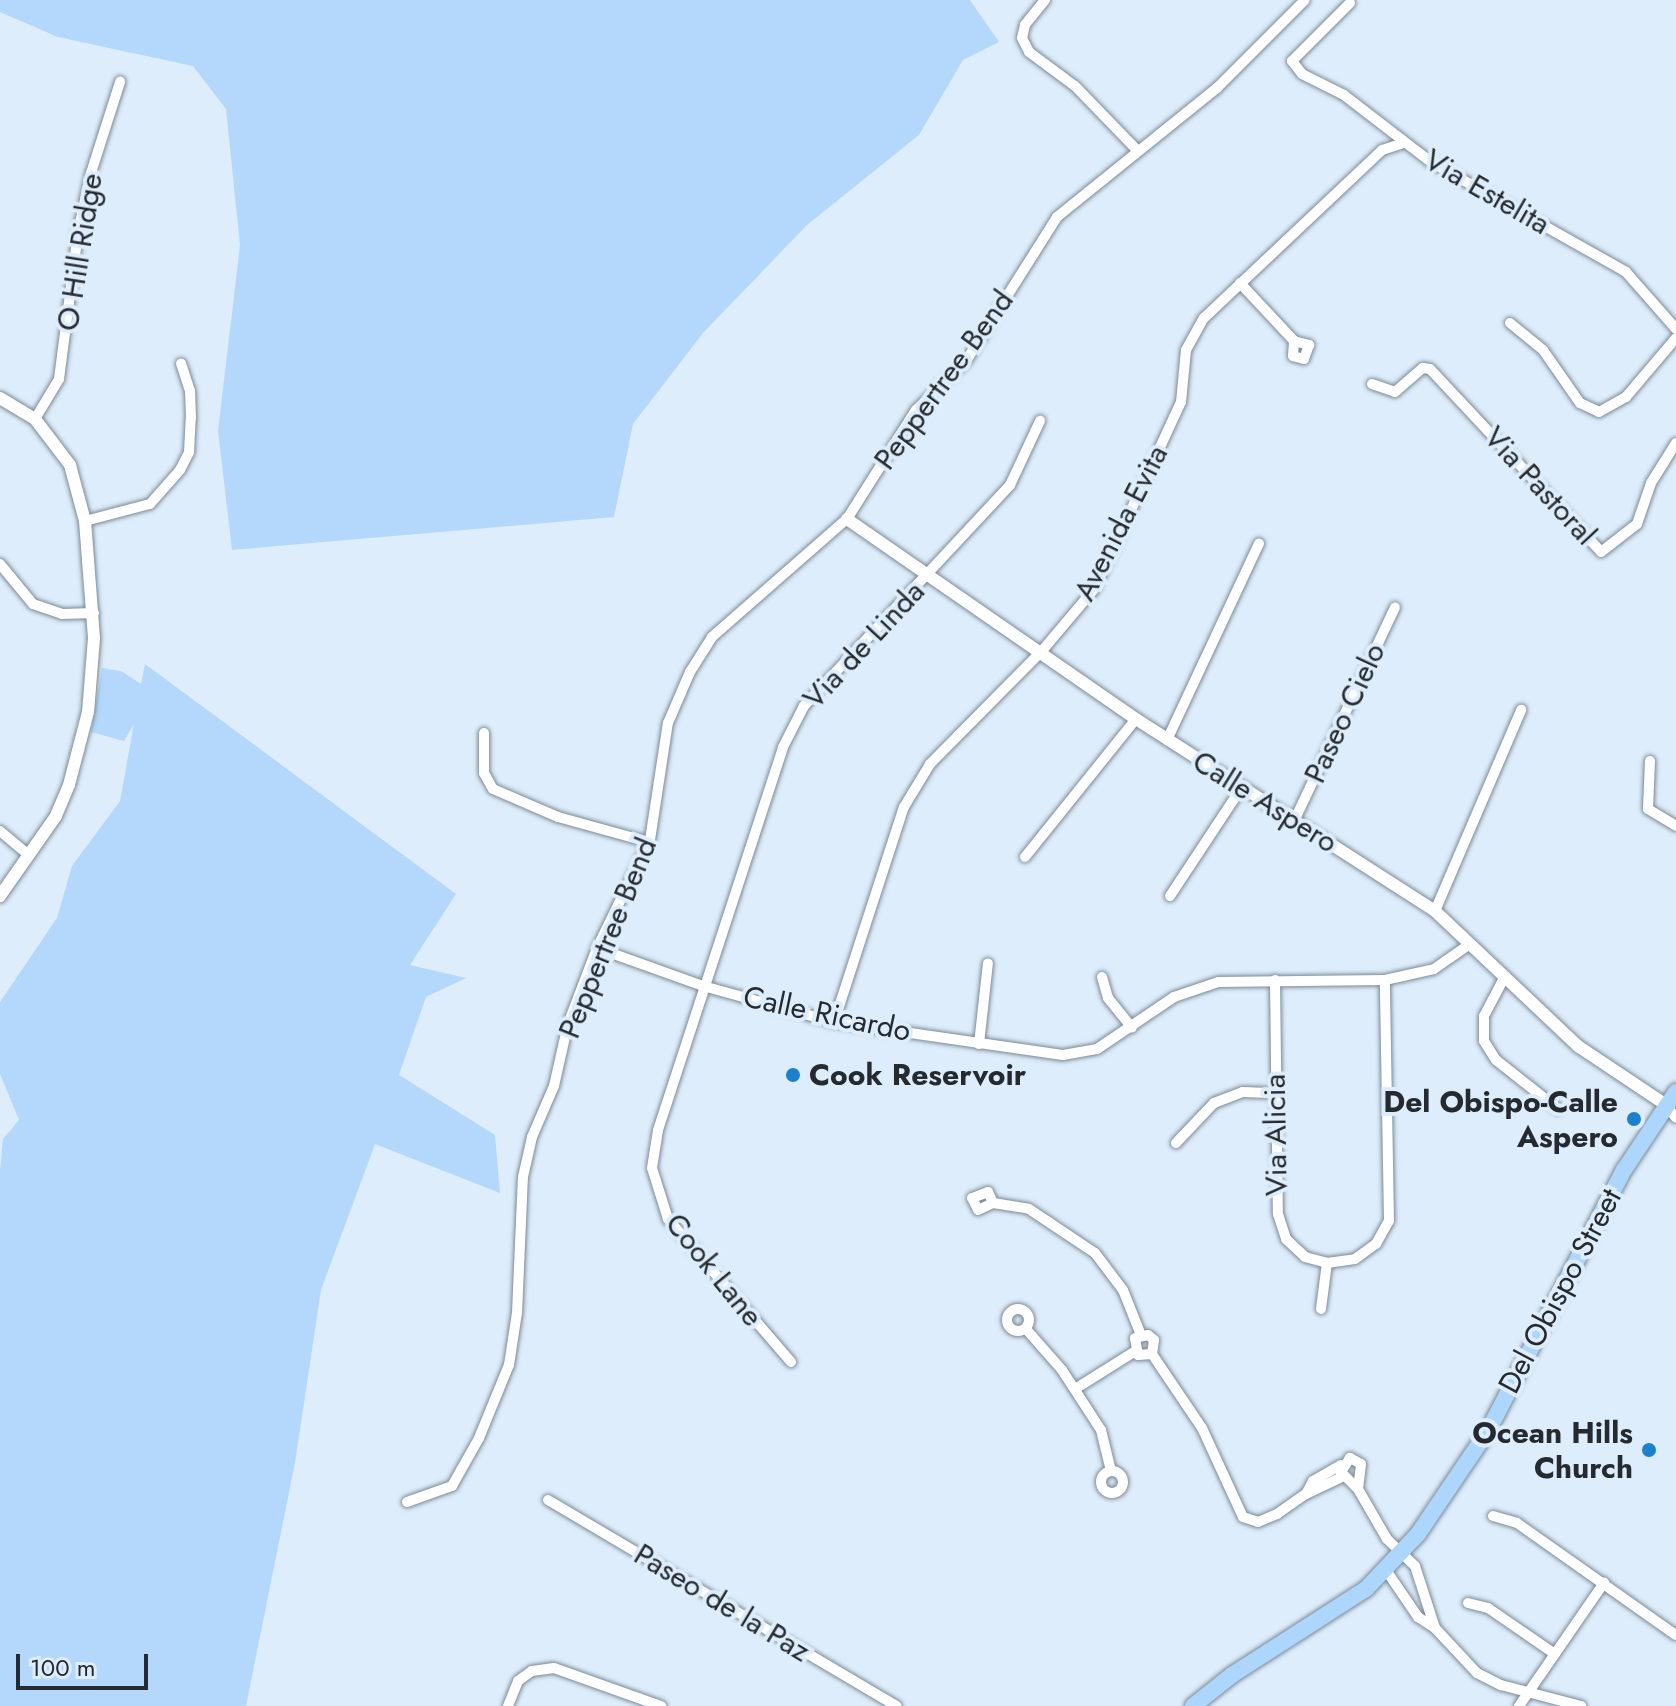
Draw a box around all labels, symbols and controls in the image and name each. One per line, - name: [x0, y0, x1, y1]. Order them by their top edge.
- street label: Via Estelita: [1418, 142, 1556, 242]
- street label: O Hill Ridge: [50, 171, 110, 333]
- street label: Peppertree Bend: [867, 283, 1021, 477]
- street label: Via Pastoral: [1476, 419, 1604, 553]
- street label: Avenida Evita: [1066, 439, 1176, 607]
- street label: Via de Linda: [796, 574, 932, 716]
- street label: Paseo Cielo: [1297, 637, 1393, 789]
- street label: Calle Aspero: [1186, 743, 1344, 861]
- street label: Peppertree Bend: [551, 833, 665, 1043]
- street label: Calle Ricardo: [740, 979, 914, 1049]
- place label: Cook Reservoir: [809, 1057, 1026, 1093]
- marker: Cook Reservoir: [784, 1066, 802, 1084]
- street label: Via Alicia: [1257, 1074, 1295, 1196]
- place label: Del Obispo-Calle Aspero: [1383, 1084, 1618, 1154]
- marker: Del Obispo-Calle Aspero: [1625, 1110, 1643, 1128]
- street label: Del Obispo Street: [1491, 1183, 1629, 1399]
- street label: Cook Lane: [658, 1206, 770, 1334]
- place label: Ocean Hills Church: [1472, 1415, 1633, 1486]
- marker: Ocean Hills Church: [1640, 1441, 1658, 1459]
- street label: Paseo de la Paz: [628, 1536, 816, 1670]
- scale bar: [20, 1638, 152, 1688]
- text: 100 m: [30, 1650, 96, 1685]

